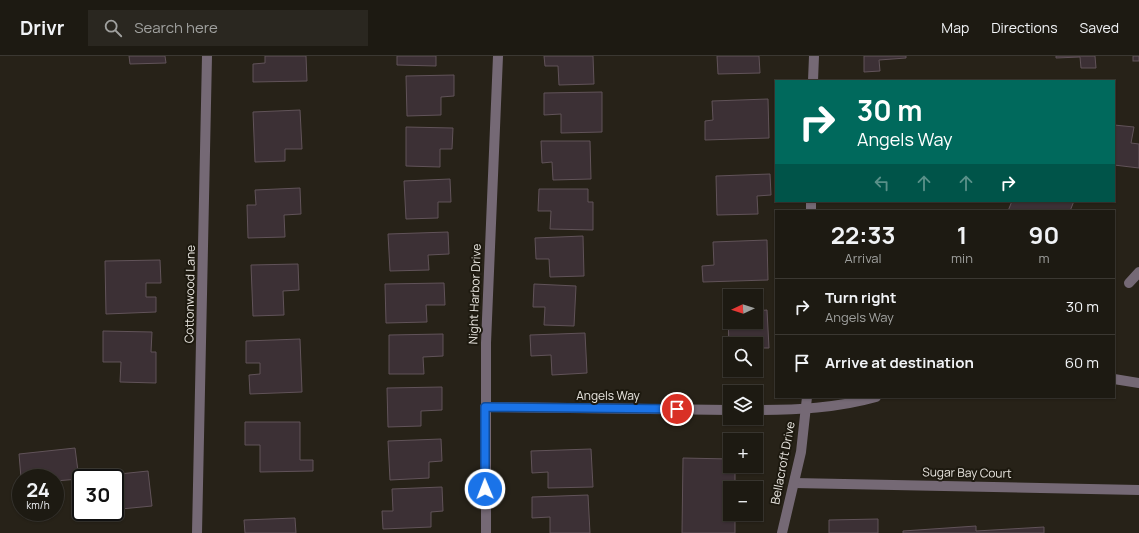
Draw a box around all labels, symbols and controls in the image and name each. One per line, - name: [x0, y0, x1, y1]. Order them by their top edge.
- search box: [88, 10, 368, 46]
- text: Drivr: [20, 15, 64, 41]
- icon: search: [102, 17, 124, 39]
- text: Search here: [134, 17, 218, 38]
- text: Map: [941, 18, 969, 37]
- text: Directions: [991, 18, 1058, 37]
- text: Saved: [1080, 18, 1119, 37]
- text: 30 m: [857, 91, 922, 129]
- icon: right: [791, 96, 843, 148]
- text: Angels Way: [857, 127, 953, 151]
- icon: left: [871, 172, 893, 194]
- icon: ahead: [913, 172, 935, 194]
- icon: ahead: [955, 172, 977, 194]
- icon: right: [997, 172, 1019, 194]
- text: 22:33: [831, 218, 895, 251]
- text: 1: [957, 218, 967, 251]
- text: 90: [1029, 218, 1059, 251]
- street label: Night Harbor Drive: [464, 243, 485, 345]
- street label: Cottonwood Lane: [180, 245, 199, 343]
- text: Arrival: [844, 249, 882, 267]
- text: min: [951, 249, 973, 267]
- text: m: [1038, 249, 1049, 267]
- text: Turn right: [825, 287, 896, 308]
- north arrow: [723, 289, 763, 329]
- map controls: [723, 289, 763, 521]
- icon: right: [791, 296, 813, 318]
- text: 30 m: [1066, 296, 1099, 317]
- text: Angels Way: [825, 308, 894, 326]
- button: search: [723, 337, 763, 377]
- icon: arrive: [791, 352, 813, 374]
- text: Arrive at destination: [825, 352, 974, 373]
- text: 60 m: [1065, 352, 1099, 373]
- button: layers: [723, 385, 763, 425]
- street label: Angels Way: [576, 387, 640, 404]
- pin: [660, 392, 694, 426]
- icon: arrive: [666, 398, 688, 420]
- street label: Bellacroft Drive: [766, 420, 799, 506]
- button: +: [723, 433, 763, 473]
- street label: Sugar Bay Court: [922, 463, 1012, 482]
- position arrow: [464, 468, 506, 510]
- speed limit sign: 30: [72, 469, 124, 521]
- text: 24: [26, 476, 50, 503]
- button: −: [723, 481, 763, 521]
- text: km/h: [26, 498, 50, 512]

